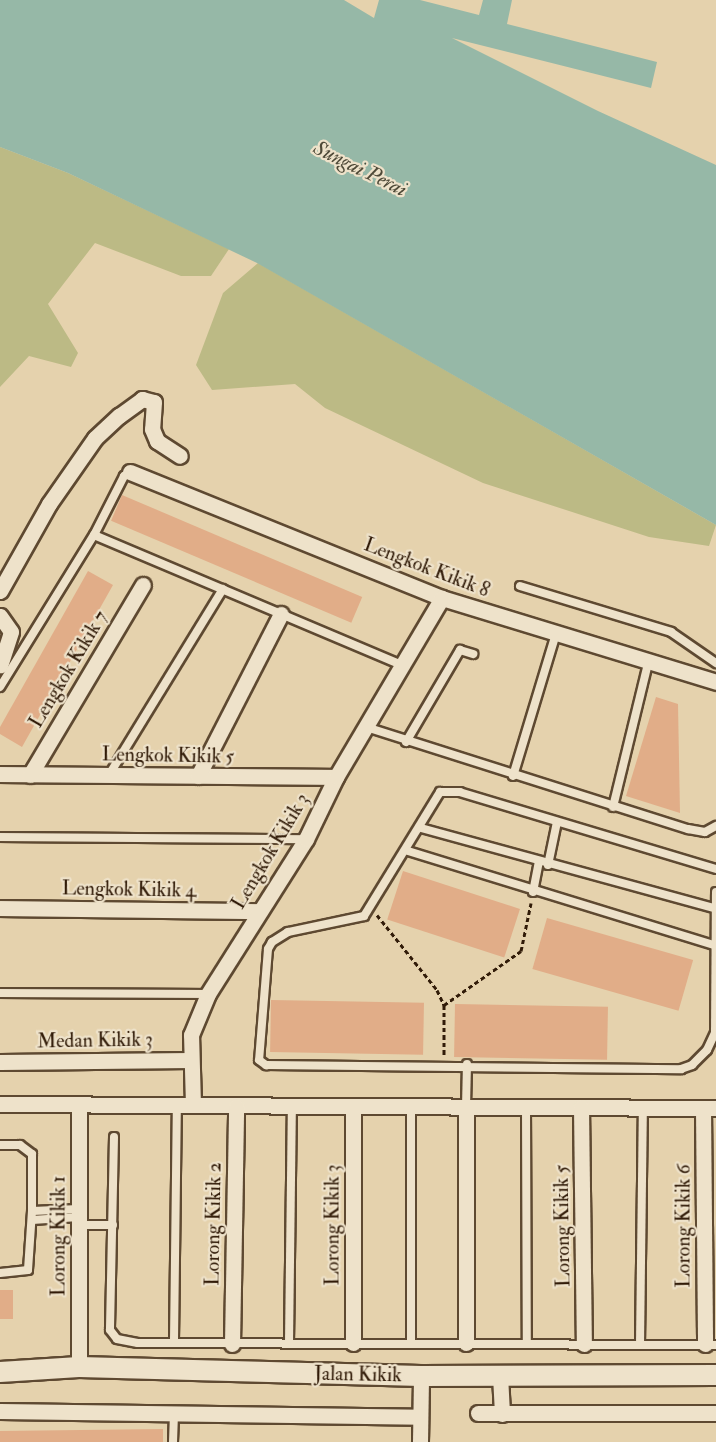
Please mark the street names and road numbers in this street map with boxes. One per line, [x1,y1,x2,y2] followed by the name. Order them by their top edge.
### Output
[361,532,493,602] street label: Lengkok Kikik 8
[24,606,112,732] street label: Lengkok Kikik 7
[102,742,234,768] street label: Lengkok Kikik 5
[226,789,314,913] street label: Lengkok Kikik 3
[62,876,196,902] street label: Lengkok Kikik 4
[37,1027,153,1053] street label: Medan Kikik 3
[200,1162,226,1286] street label: Lorong Kikik 2
[320,1164,344,1286] street label: Lorong Kikik 3
[671,1164,695,1288] street label: Lorong Kikik 6
[549,1165,575,1287] street label: Lorong Kikik 5
[46,1176,70,1296] street label: Lorong Kikik 1
[314,1361,402,1387] street label: Jalan Kikik

